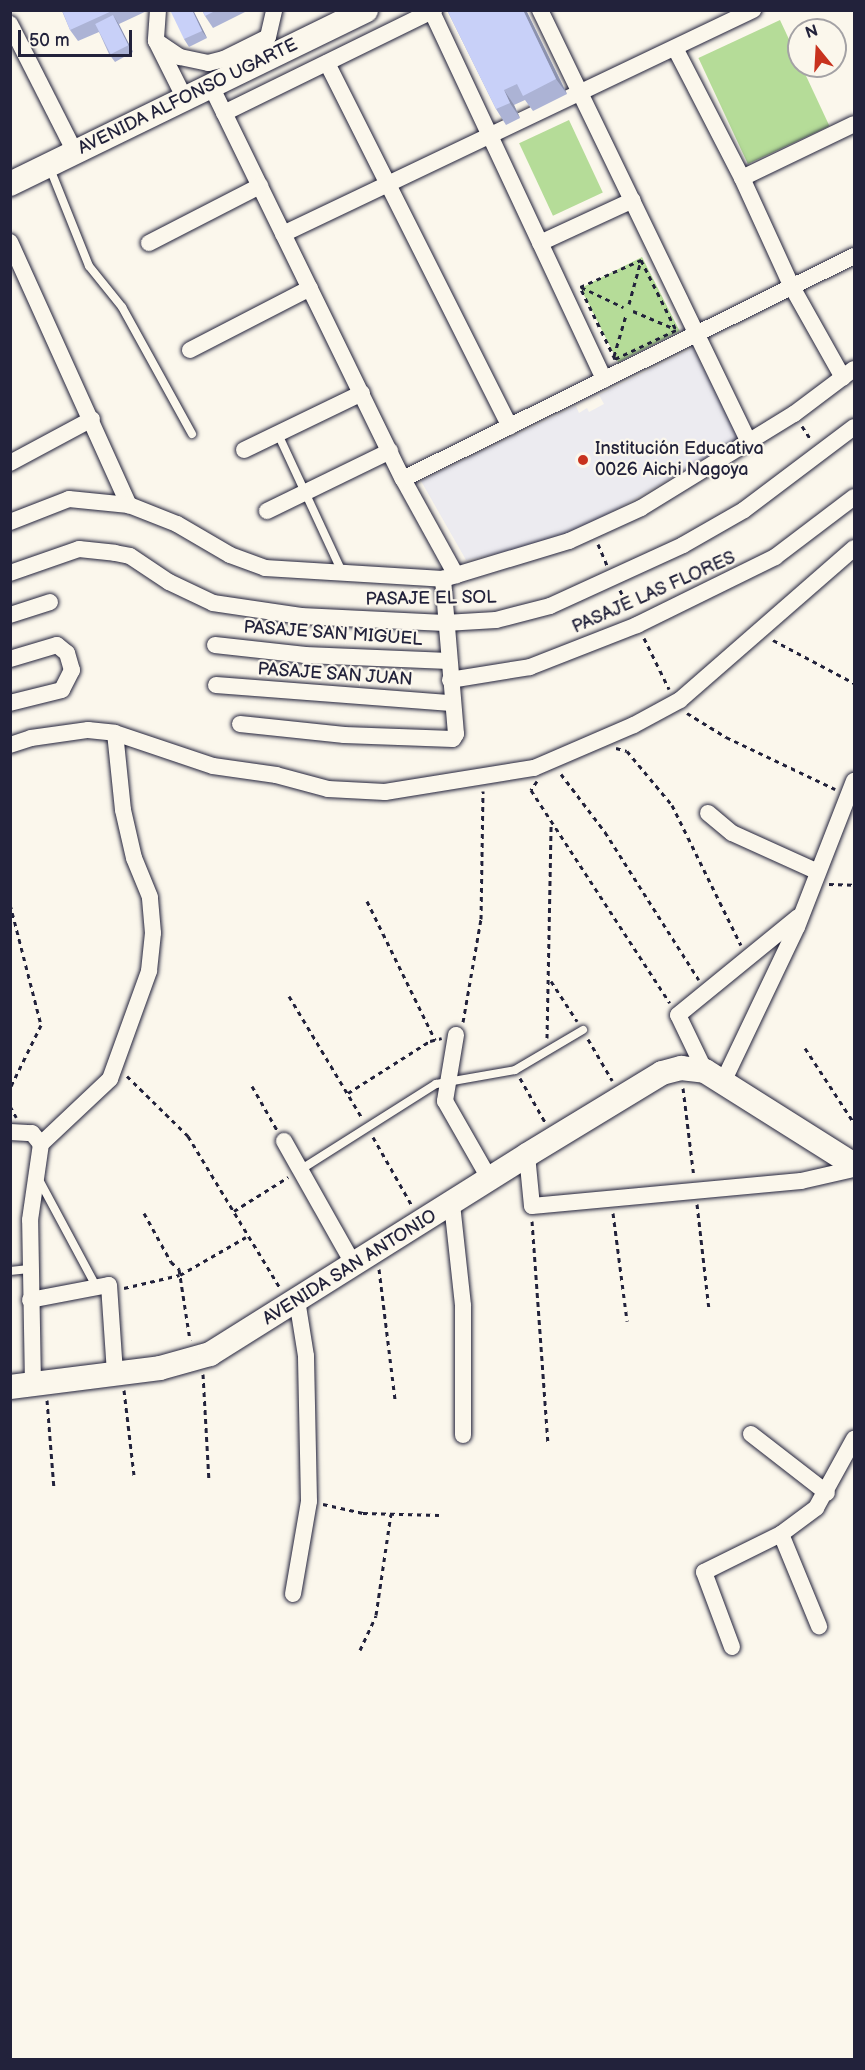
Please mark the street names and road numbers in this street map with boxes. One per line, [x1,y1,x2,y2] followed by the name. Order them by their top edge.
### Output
[75,34,301,160] street label: AVENIDA ALFONSO UGARTE
[569,547,739,639] street label: PASAJE LAS FLORES
[365,587,497,611] street label: PASAJE EL SOL
[243,617,423,651] street label: PASAJE SAN MIGUEL
[256,659,414,691] street label: PASAJE SAN JUAN
[259,1206,441,1330] street label: AVENIDA SAN ANTONIO

